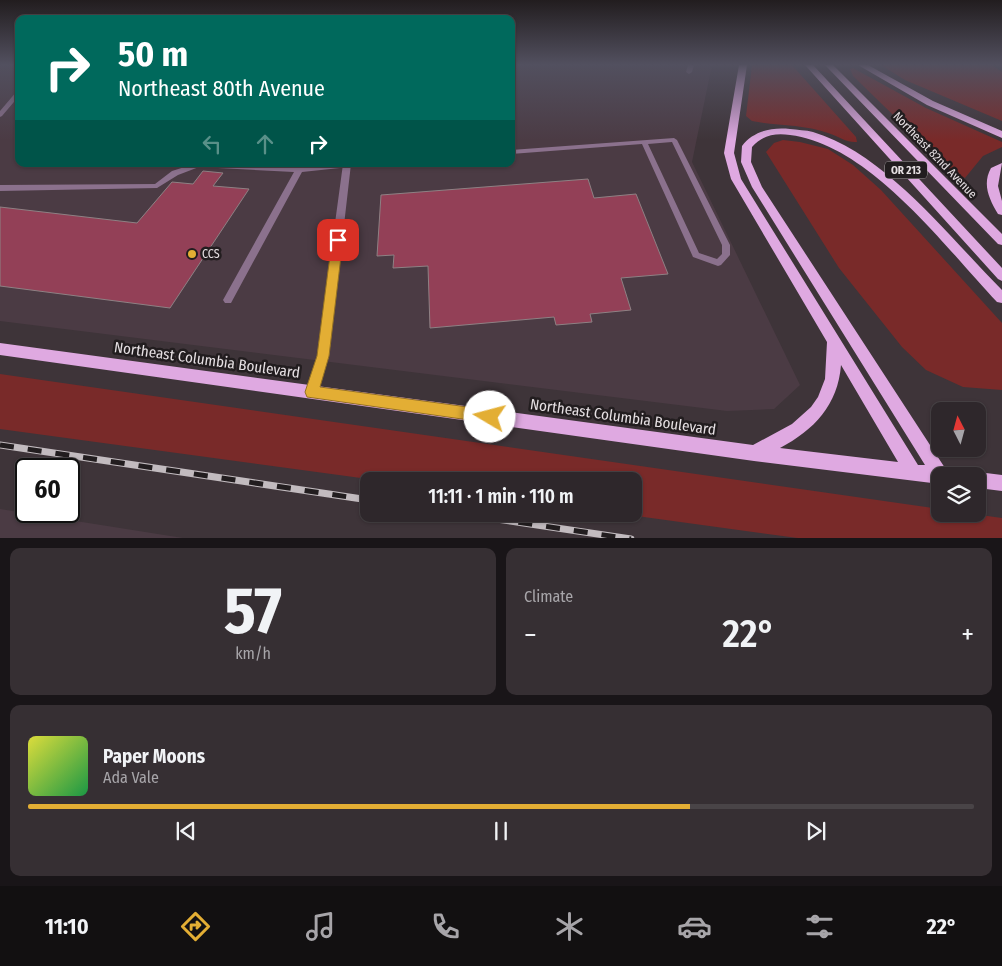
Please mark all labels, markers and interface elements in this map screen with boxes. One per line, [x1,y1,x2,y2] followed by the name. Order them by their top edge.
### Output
[118,33,188,75] text: 50 m
[35,35,100,100] icon: right
[118,75,325,102] text: Northeast 80th Avenue
[890,109,980,201] street label: Northeast 82nd Avenue
[198,130,226,158] icon: left
[251,130,279,158] icon: ahead
[304,130,332,158] icon: right
[885,162,927,178] road number: OR 213
[317,219,359,261] pin
[324,226,352,254] icon: arrive
[202,247,220,261] place label: CCS
[186,248,198,260] marker: CCS
[113,338,301,382] street label: Northeast Columbia Boulevard
[463,390,515,442] position arrow
[529,395,717,439] street label: Northeast Columbia Boulevard
[931,402,986,458] north arrow
[931,402,986,522] map controls
[15,458,80,523] speed limit sign: 60
[931,467,986,522] button: layers
[428,485,574,508] text: 11:11 · 1 min · 110 m
[224,572,282,650] text: 57
[524,587,573,606] text: Climate
[723,611,775,657] text: 22°
[524,618,537,651] text: −
[961,618,974,651] text: +
[235,644,271,663] text: km/h
[103,745,205,768] text: Paper Moons
[103,768,159,787] text: Ada Vale
[172,817,200,845] icon: previous
[487,817,515,845] icon: pause
[802,817,830,845] icon: next
[178,909,213,944] icon: directions
[303,909,338,944] icon: music
[428,909,463,944] icon: phone
[552,909,587,944] icon: climate
[677,909,712,944] icon: car
[802,909,837,944] icon: filters
[45,913,89,940] text: 11:10
[926,913,957,940] text: 22°

